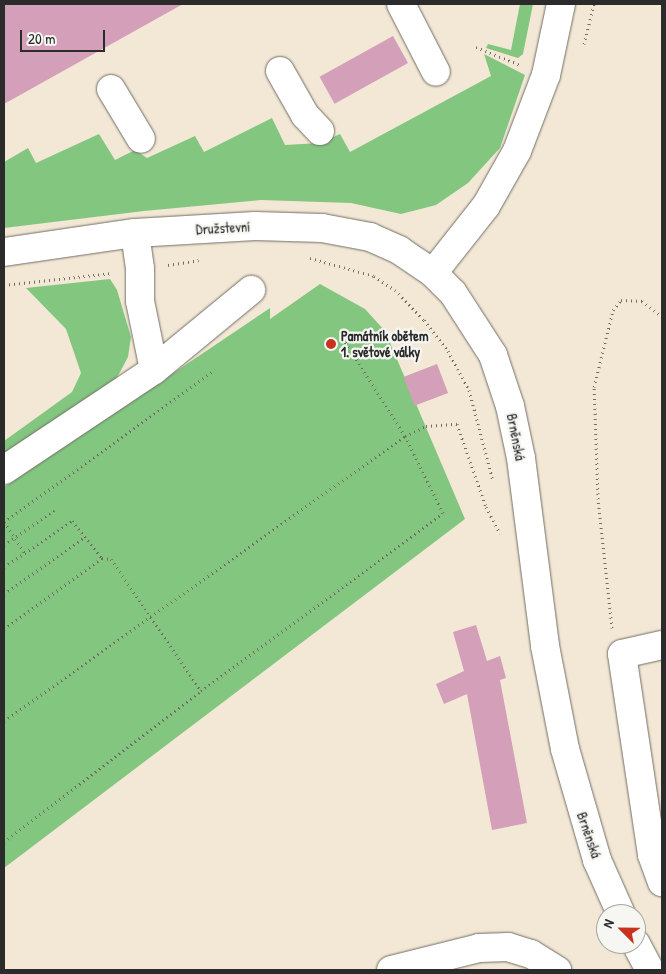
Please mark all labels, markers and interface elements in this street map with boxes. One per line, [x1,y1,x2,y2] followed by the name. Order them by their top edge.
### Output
[22,20,108,52] scale bar
[28,28,55,49] text: 20 m
[195,218,251,238] street label: Družstevní
[341,328,428,361] place label: Památník obětem 1. světové války
[325,338,337,350] marker: Památník obětem 1. světové války
[503,412,529,462] street label: Brněnská
[573,810,605,860] street label: Brněnská
[596,904,646,954] north arrow
[597,916,618,930] text: N

